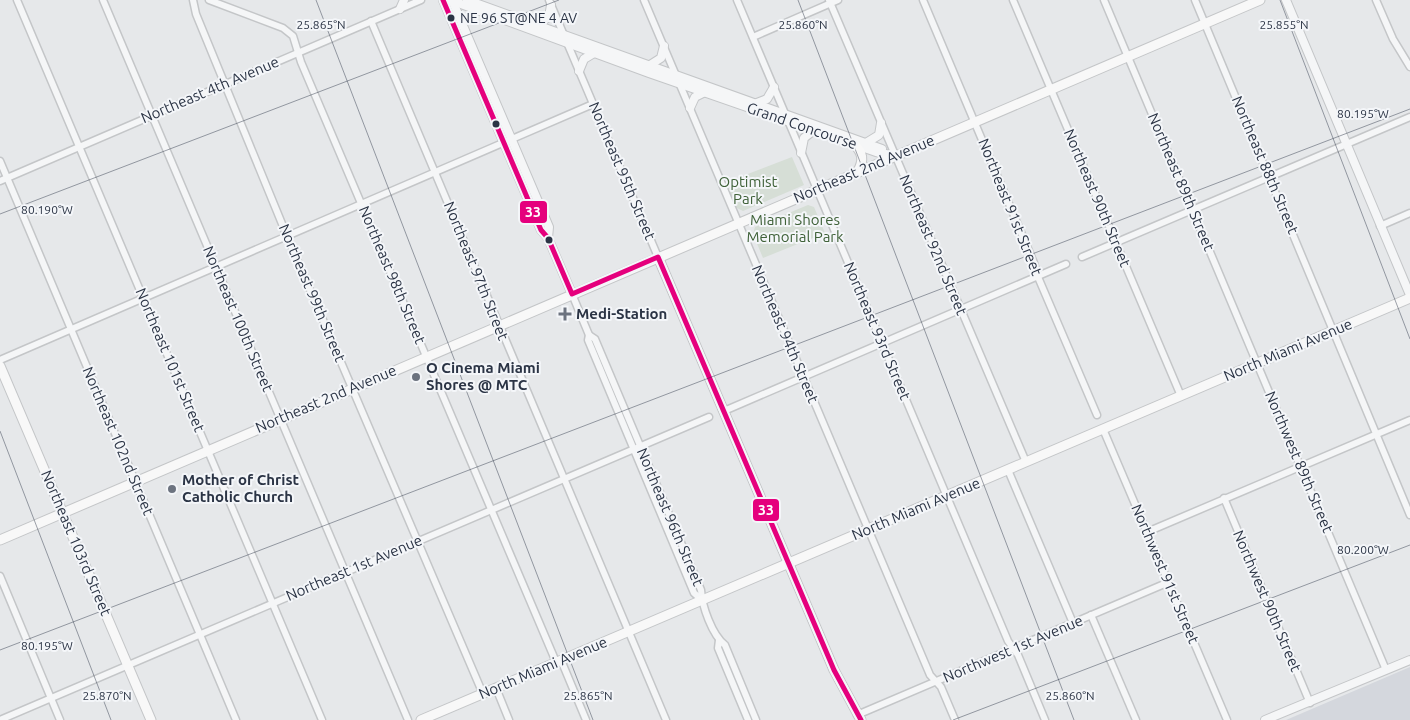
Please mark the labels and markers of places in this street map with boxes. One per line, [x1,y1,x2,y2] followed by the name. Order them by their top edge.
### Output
[460,10,577,26] place label: NE 96 ST@NE 4 AV
[446,13,456,23] marker: NE 96 ST@NE 4 AV
[491,119,501,129] unlabelled marker
[544,235,554,245] unlabelled marker
[576,305,667,322] place label: Medi-Station
[558,307,572,321] marker: Medi-Station
[426,359,540,393] place label: O Cinema Miami Shores @ MTC
[410,371,422,383] marker: O Cinema Miami Shores @ MTC
[182,471,300,505] place label: Mother of Christ Catholic Church
[166,483,178,495] marker: Mother of Christ Catholic Church

